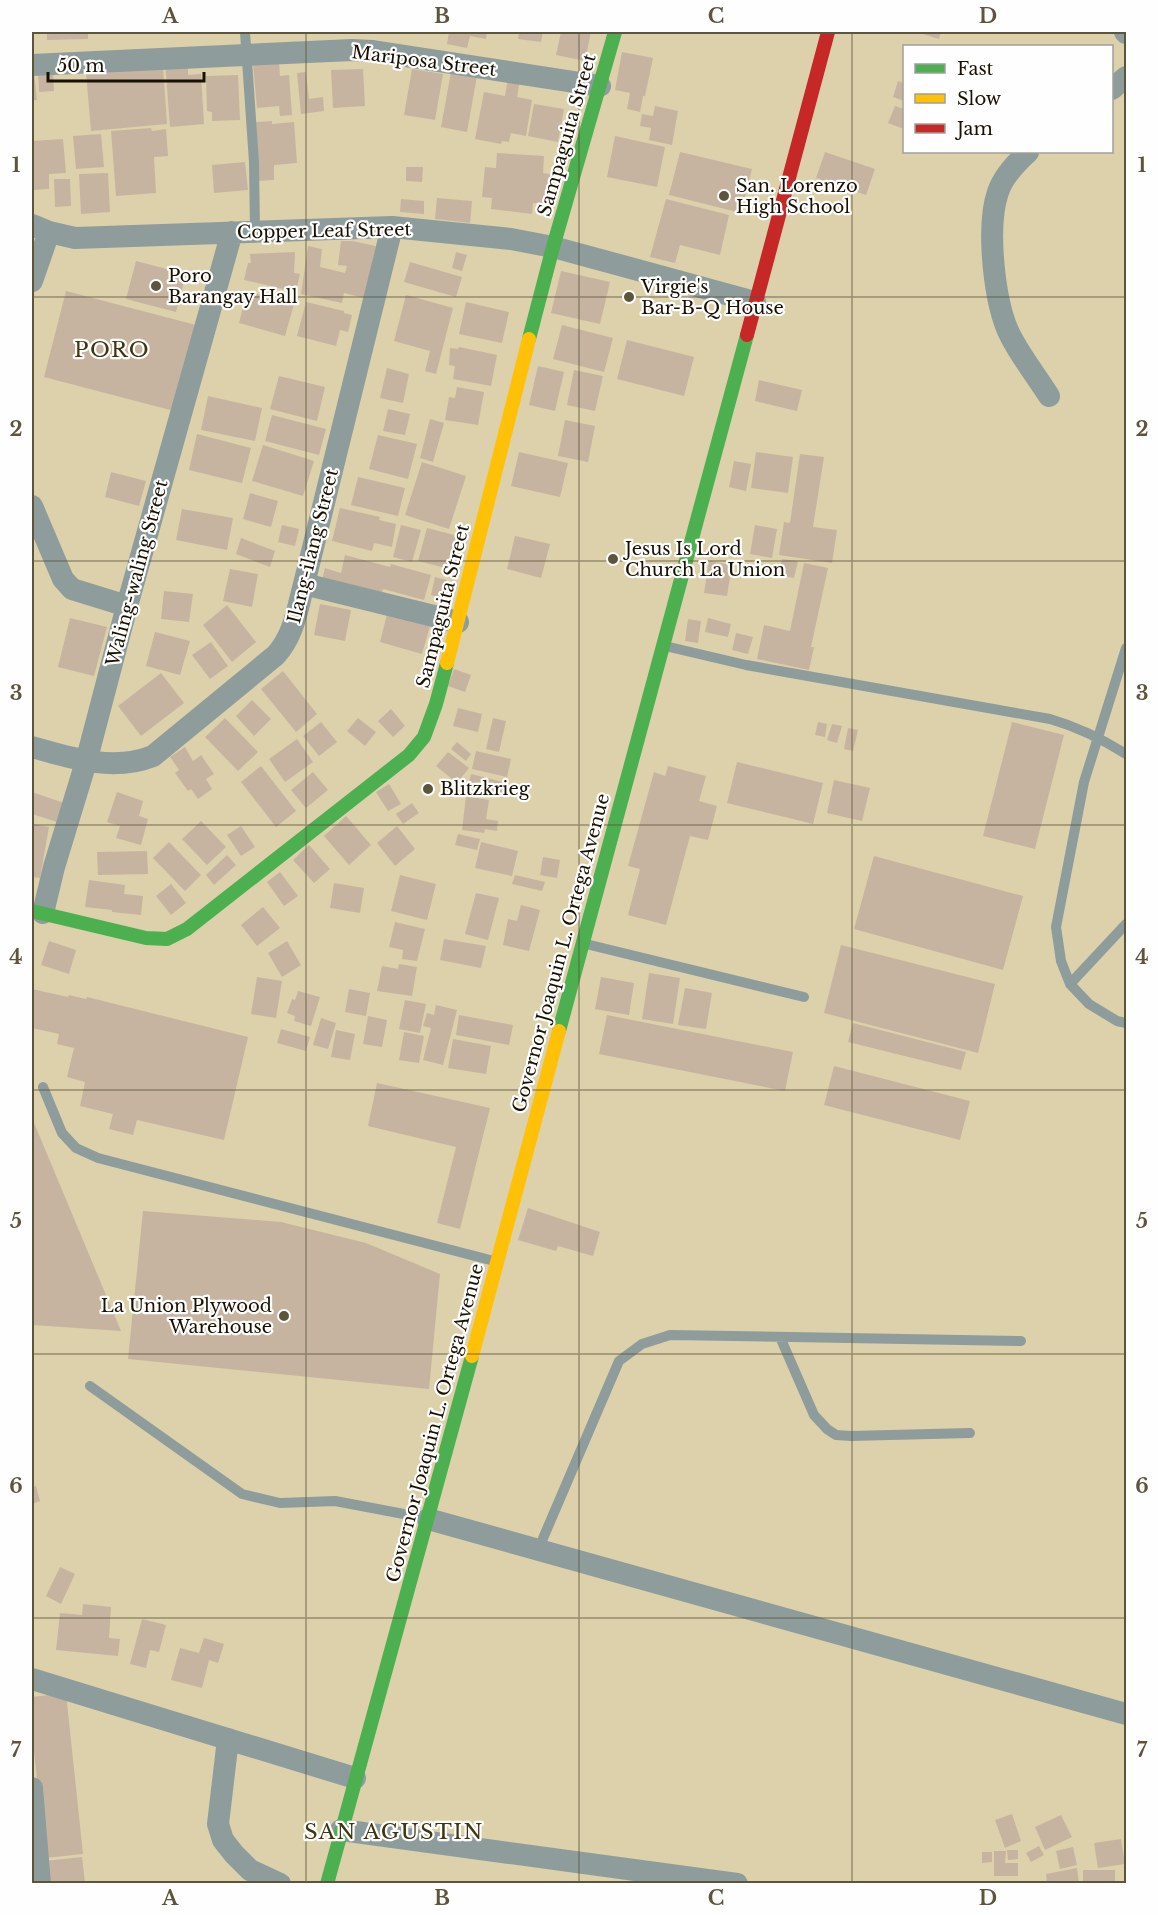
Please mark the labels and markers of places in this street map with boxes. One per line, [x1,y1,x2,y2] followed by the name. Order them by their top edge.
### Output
[736,175,858,218] place label: San. Lorenzo High School
[717,189,731,203] marker: San. Lorenzo High School
[168,265,298,308] place label: Poro Barangay Hall
[640,276,784,319] place label: Virgie's Bar-B-Q House
[149,279,163,293] marker: Poro Barangay Hall
[622,290,636,304] marker: Virgie's Bar-B-Q House
[623,538,785,581] place label: Jesus Is Lord Church La Union
[606,552,620,566] marker: Jesus Is Lord Church La Union
[440,778,530,800] place label: Blitzkrieg
[421,782,435,796] marker: Blitzkrieg
[101,1295,272,1338] place label: La Union Plywood Warehouse
[277,1309,291,1323] marker: La Union Plywood Warehouse

